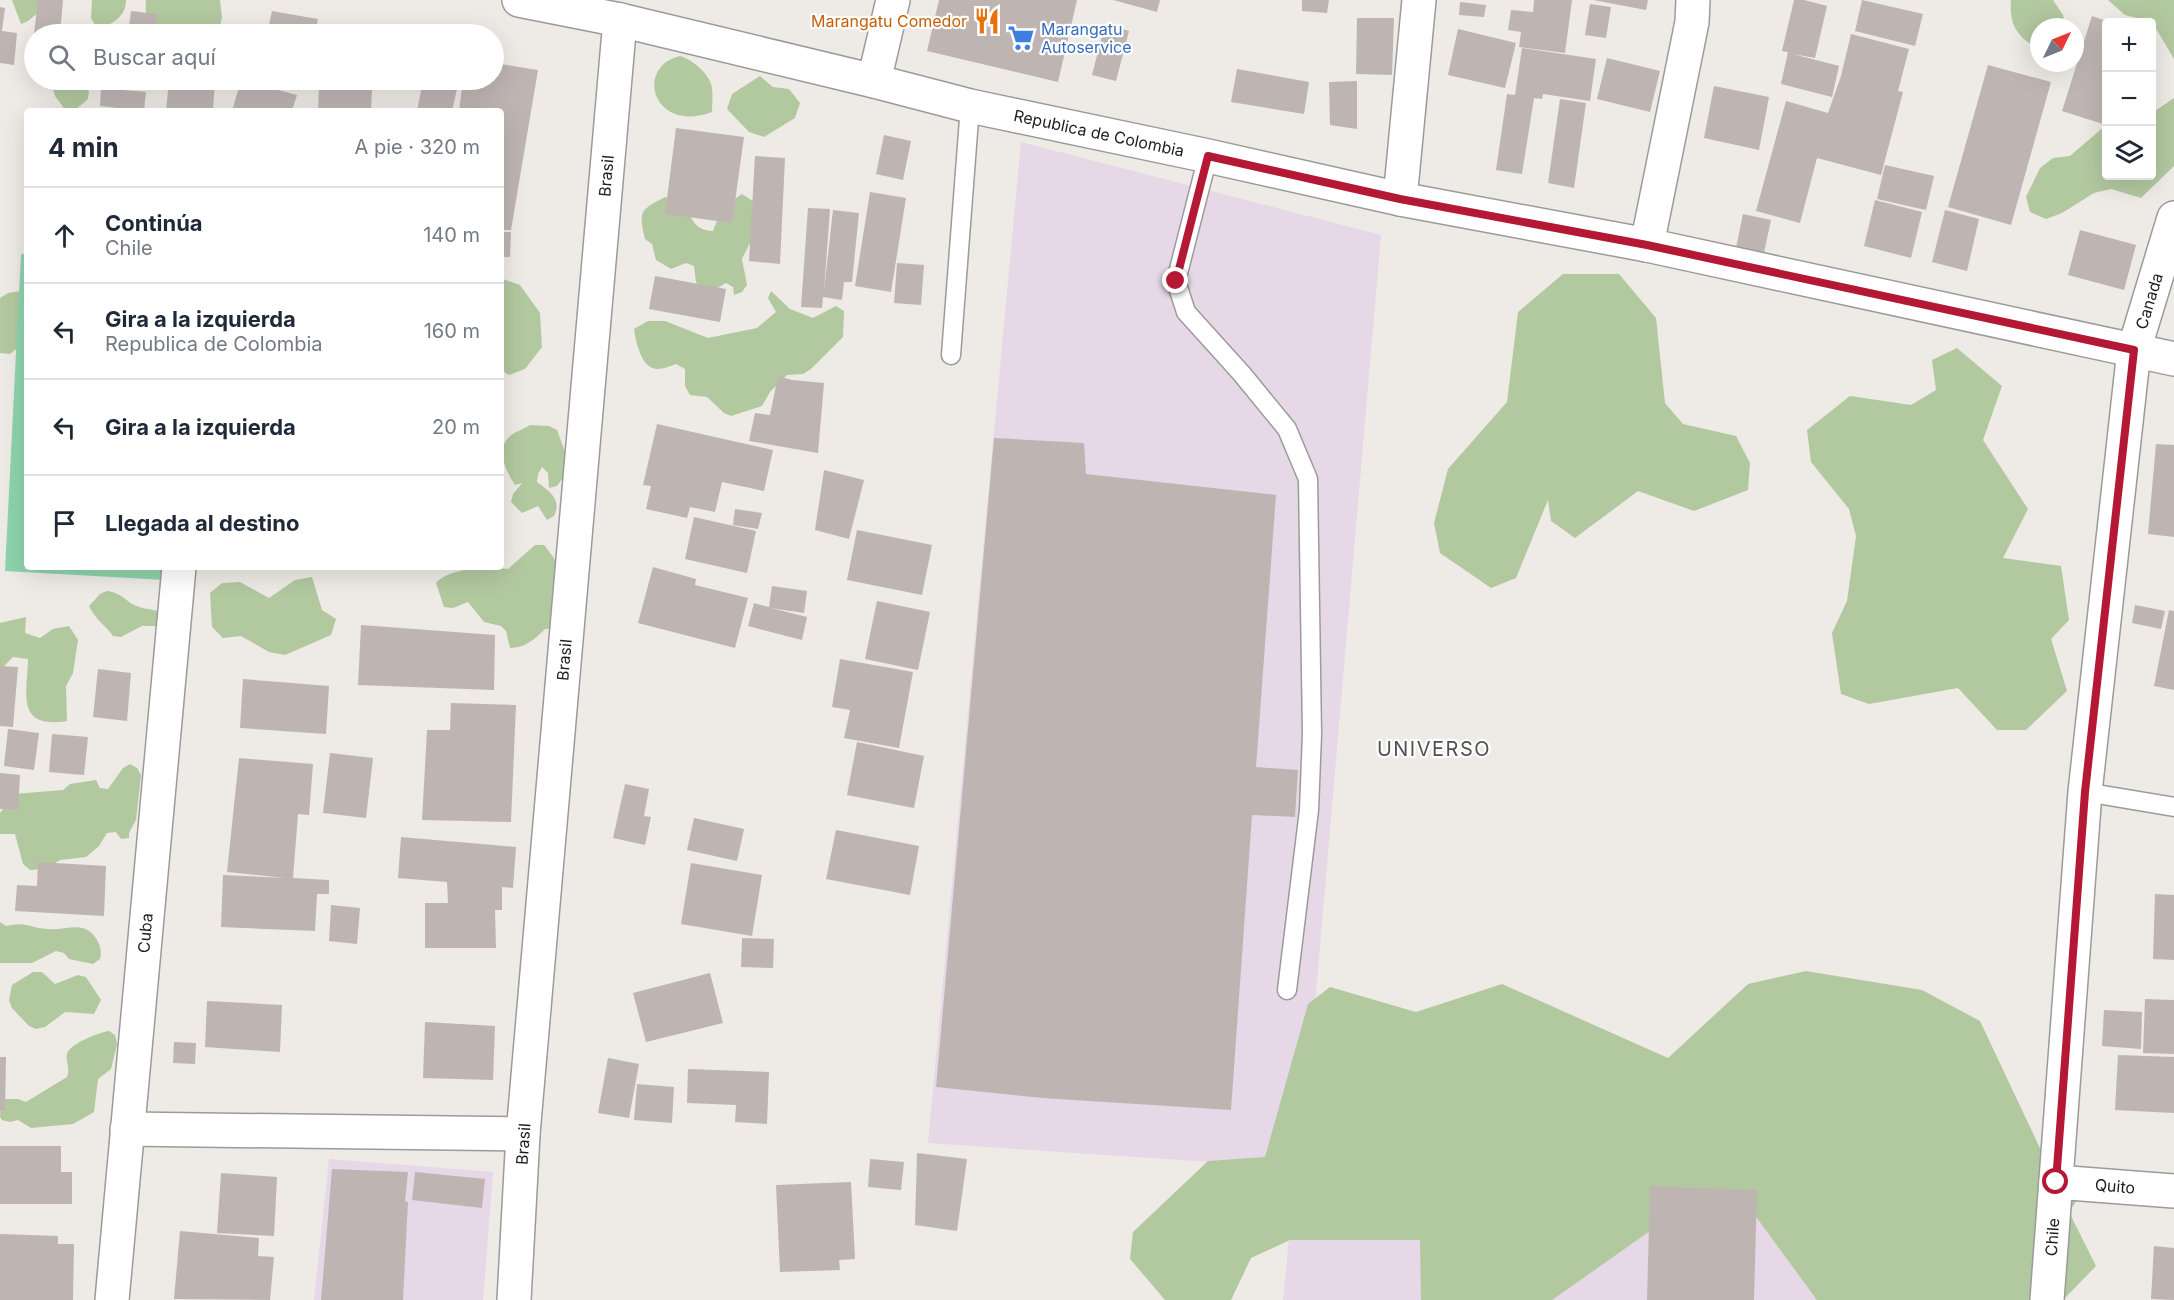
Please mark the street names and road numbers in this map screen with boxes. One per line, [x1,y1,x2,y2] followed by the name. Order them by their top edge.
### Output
[1012,105,1186,161] street label: Republica de Colombia
[594,154,618,198] street label: Brasil
[2131,270,2167,332] street label: Canada
[552,638,576,682] street label: Brasil
[133,912,157,954] street label: Cuba
[512,1123,534,1165] street label: Brasil
[2094,1174,2136,1198] street label: Quito
[2041,1217,2063,1257] street label: Chile

